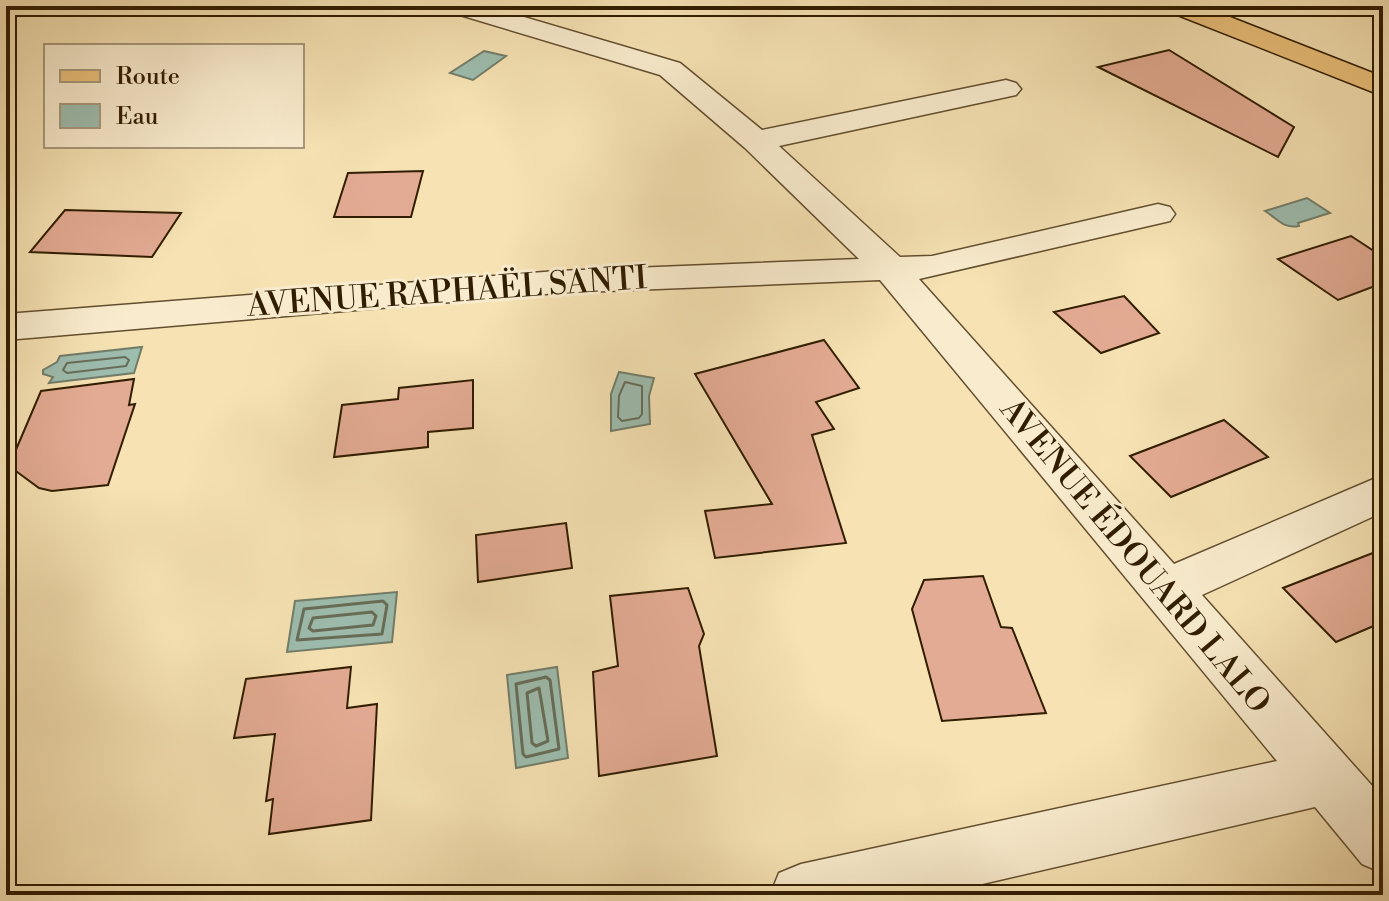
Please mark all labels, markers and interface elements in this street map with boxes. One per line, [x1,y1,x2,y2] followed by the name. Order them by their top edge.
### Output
[44,44,304,148] legend
[116,62,180,92] text: Route
[116,102,159,132] text: Eau
[245,257,648,326] street label: AVENUE RAPHAËL SANTI
[991,388,1280,722] street label: AVENUE ÉDOUARD LALO

